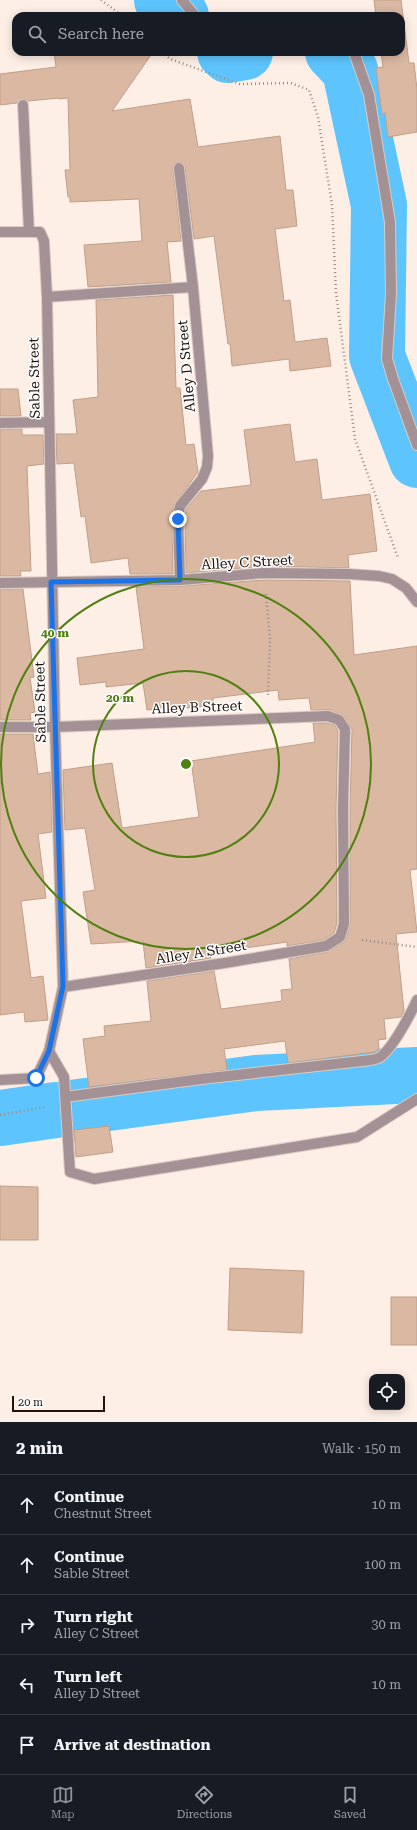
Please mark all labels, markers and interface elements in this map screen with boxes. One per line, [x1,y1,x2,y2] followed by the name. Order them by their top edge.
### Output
[12,12,405,56] search box
[26,23,48,45] icon: search
[58,25,144,43] text: Search here
[174,319,198,413] street label: Alley D Street
[25,337,43,419] street label: Sable Street
[169,510,187,528] route end
[201,552,293,572] street label: Alley C Street
[41,626,69,640] text: 40 m
[31,661,49,743] street label: Sable Street
[106,691,134,705] text: 20 m
[151,697,243,717] street label: Alley B Street
[179,757,193,771] centre of rings
[155,937,247,967] street label: Alley A Street
[27,1069,45,1087] route start
[369,1374,405,1410] map controls
[369,1374,405,1410] button: locate
[12,1394,105,1413] scale bar
[18,1396,43,1409] text: 20 m
[16,1438,63,1458] text: 2 min
[322,1441,401,1456] text: Walk · 150 m
[54,1488,124,1506] text: Continue
[16,1494,38,1516] icon: ahead
[371,1497,401,1512] text: 10 m
[54,1506,152,1521] text: Chestnut Street
[54,1548,124,1566] text: Continue
[16,1554,38,1576] icon: ahead
[364,1557,401,1572] text: 100 m
[54,1566,129,1581] text: Sable Street
[54,1608,133,1626] text: Turn right
[16,1614,38,1636] icon: right
[371,1617,401,1632] text: 30 m
[54,1626,139,1641] text: Alley C Street
[54,1668,122,1686] text: Turn left
[16,1674,38,1696] icon: left
[371,1677,401,1692] text: 10 m
[54,1686,140,1701] text: Alley D Street
[16,1734,38,1756] icon: arrive
[54,1736,210,1754] text: Arrive at destination
[51,1784,75,1821] tab: Map
[177,1784,232,1821] tab: Directions
[334,1784,366,1821] tab: Saved

